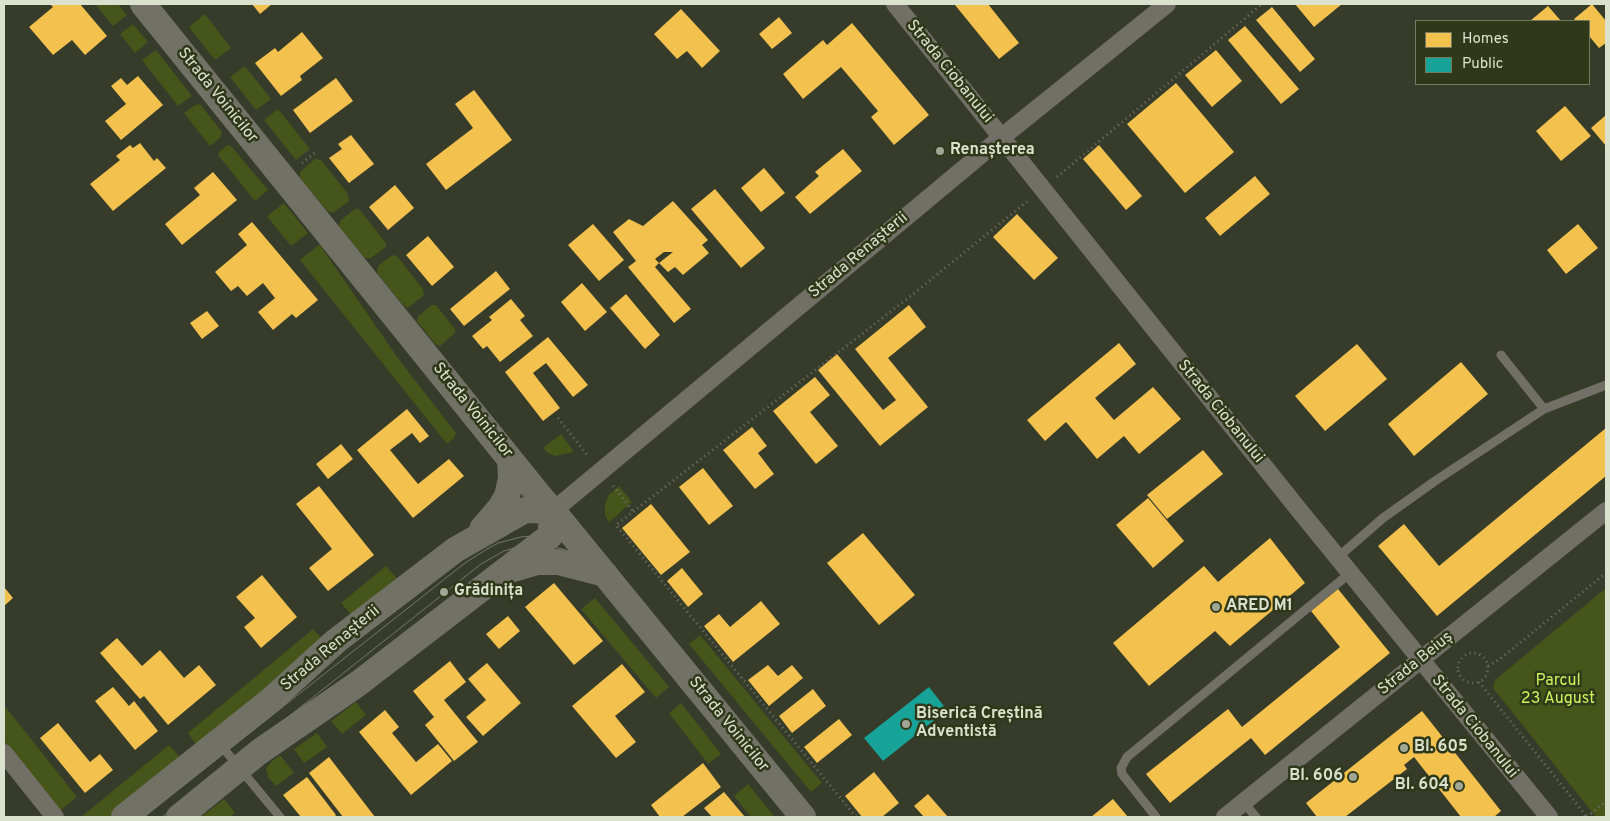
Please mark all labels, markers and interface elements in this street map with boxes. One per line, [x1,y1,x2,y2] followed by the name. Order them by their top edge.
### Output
[902,17,996,127] street label: Strada Ciobanului
[1415,20,1590,85] legend
[1462,30,1509,49] text: Homes
[173,45,261,147] street label: Strada Voinicilor
[1462,55,1503,74] text: Public
[950,141,1035,161] place label: Renașterea
[934,145,946,157] marker: Renașterea
[806,209,912,303] street label: Strada Renașterii
[1173,357,1267,467] street label: Strada Ciobanului
[428,360,516,462] street label: Strada Voinicilor
[454,582,523,602] place label: Grădinița
[438,586,450,598] marker: Grădinița
[1226,597,1293,617] place label: ARED M1
[1210,601,1222,613] marker: ARED M1
[278,602,384,696] street label: Strada Renașterii
[1375,628,1457,700] street label: Strada Beiuș
[1427,672,1521,782] street label: Strada Ciobanului
[1521,672,1595,710] park label: Parcul 23 August
[684,674,772,776] street label: Strada Voinicilor
[916,705,1043,743] place label: Biserică Creștină Adventistă
[900,718,912,730] marker: Biserică Creștină Adventistă
[1414,738,1468,758] place label: Bl. 605
[1398,742,1410,754] marker: Bl. 605
[1289,767,1343,787] place label: Bl. 606
[1347,771,1359,783] marker: Bl. 606
[1395,776,1449,796] place label: Bl. 604
[1453,780,1465,792] marker: Bl. 604

